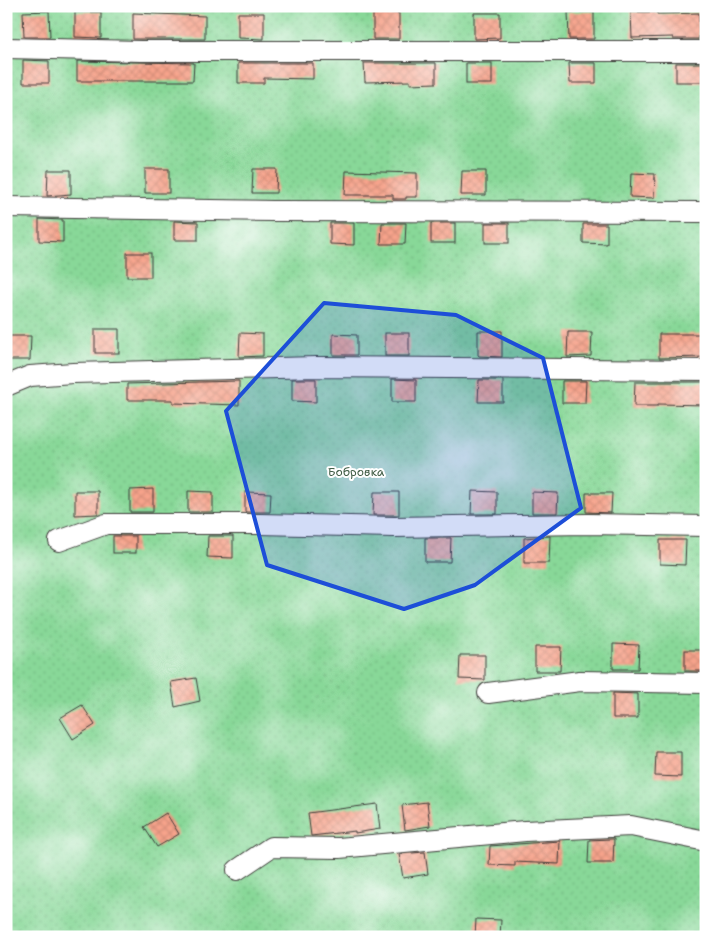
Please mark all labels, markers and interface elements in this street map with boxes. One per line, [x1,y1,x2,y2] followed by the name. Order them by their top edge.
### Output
[328,464,385,480] park label: Бобровка

